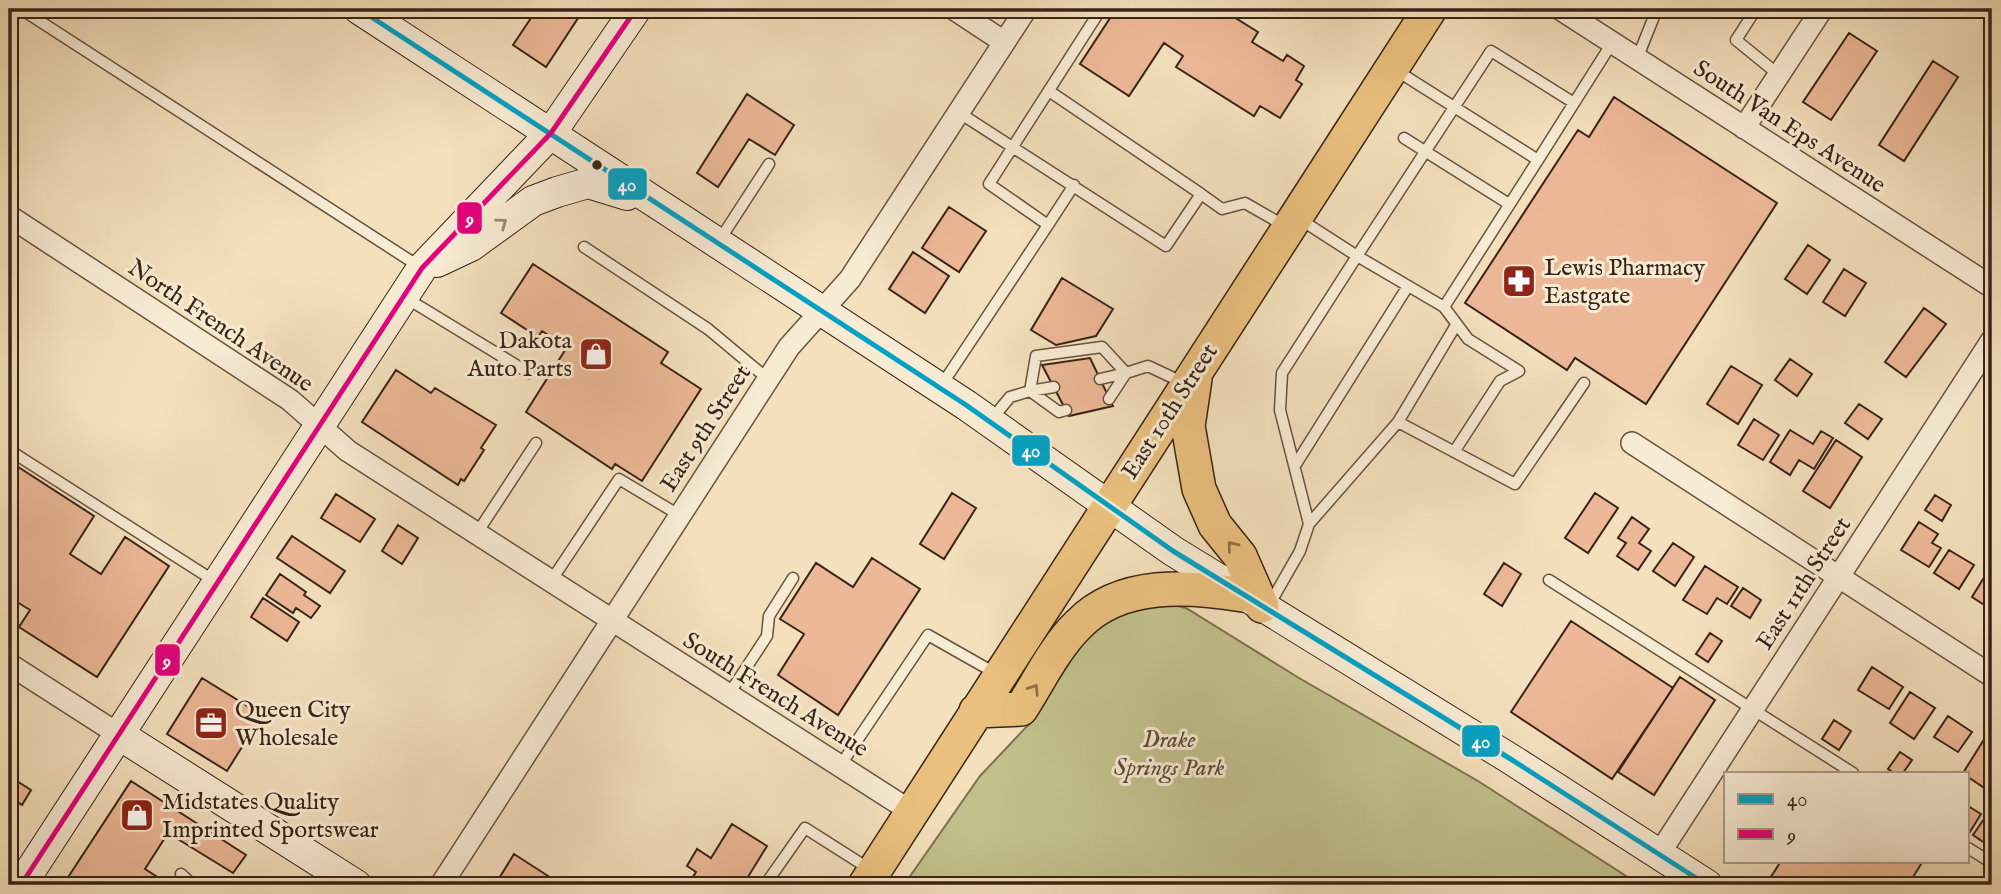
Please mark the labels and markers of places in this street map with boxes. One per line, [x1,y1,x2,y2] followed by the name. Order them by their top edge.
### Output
[590,158,604,172] unlabelled marker
[1544,253,1705,312] place label: Lewis Pharmacy Eastgate
[1500,262,1538,300] pharmacy icon: Lewis Pharmacy Eastgate
[466,326,573,385] place label: Dakota Auto Parts
[577,335,615,373] shop icon: Dakota Auto Parts
[235,695,351,754] place label: Queen City Wholesale
[192,704,230,742] office icon: Queen City Wholesale
[162,787,379,846] place label: Midstates Quality Imprinted Sportswear
[118,796,156,834] shop icon: Midstates Quality Imprinted Sportswear

